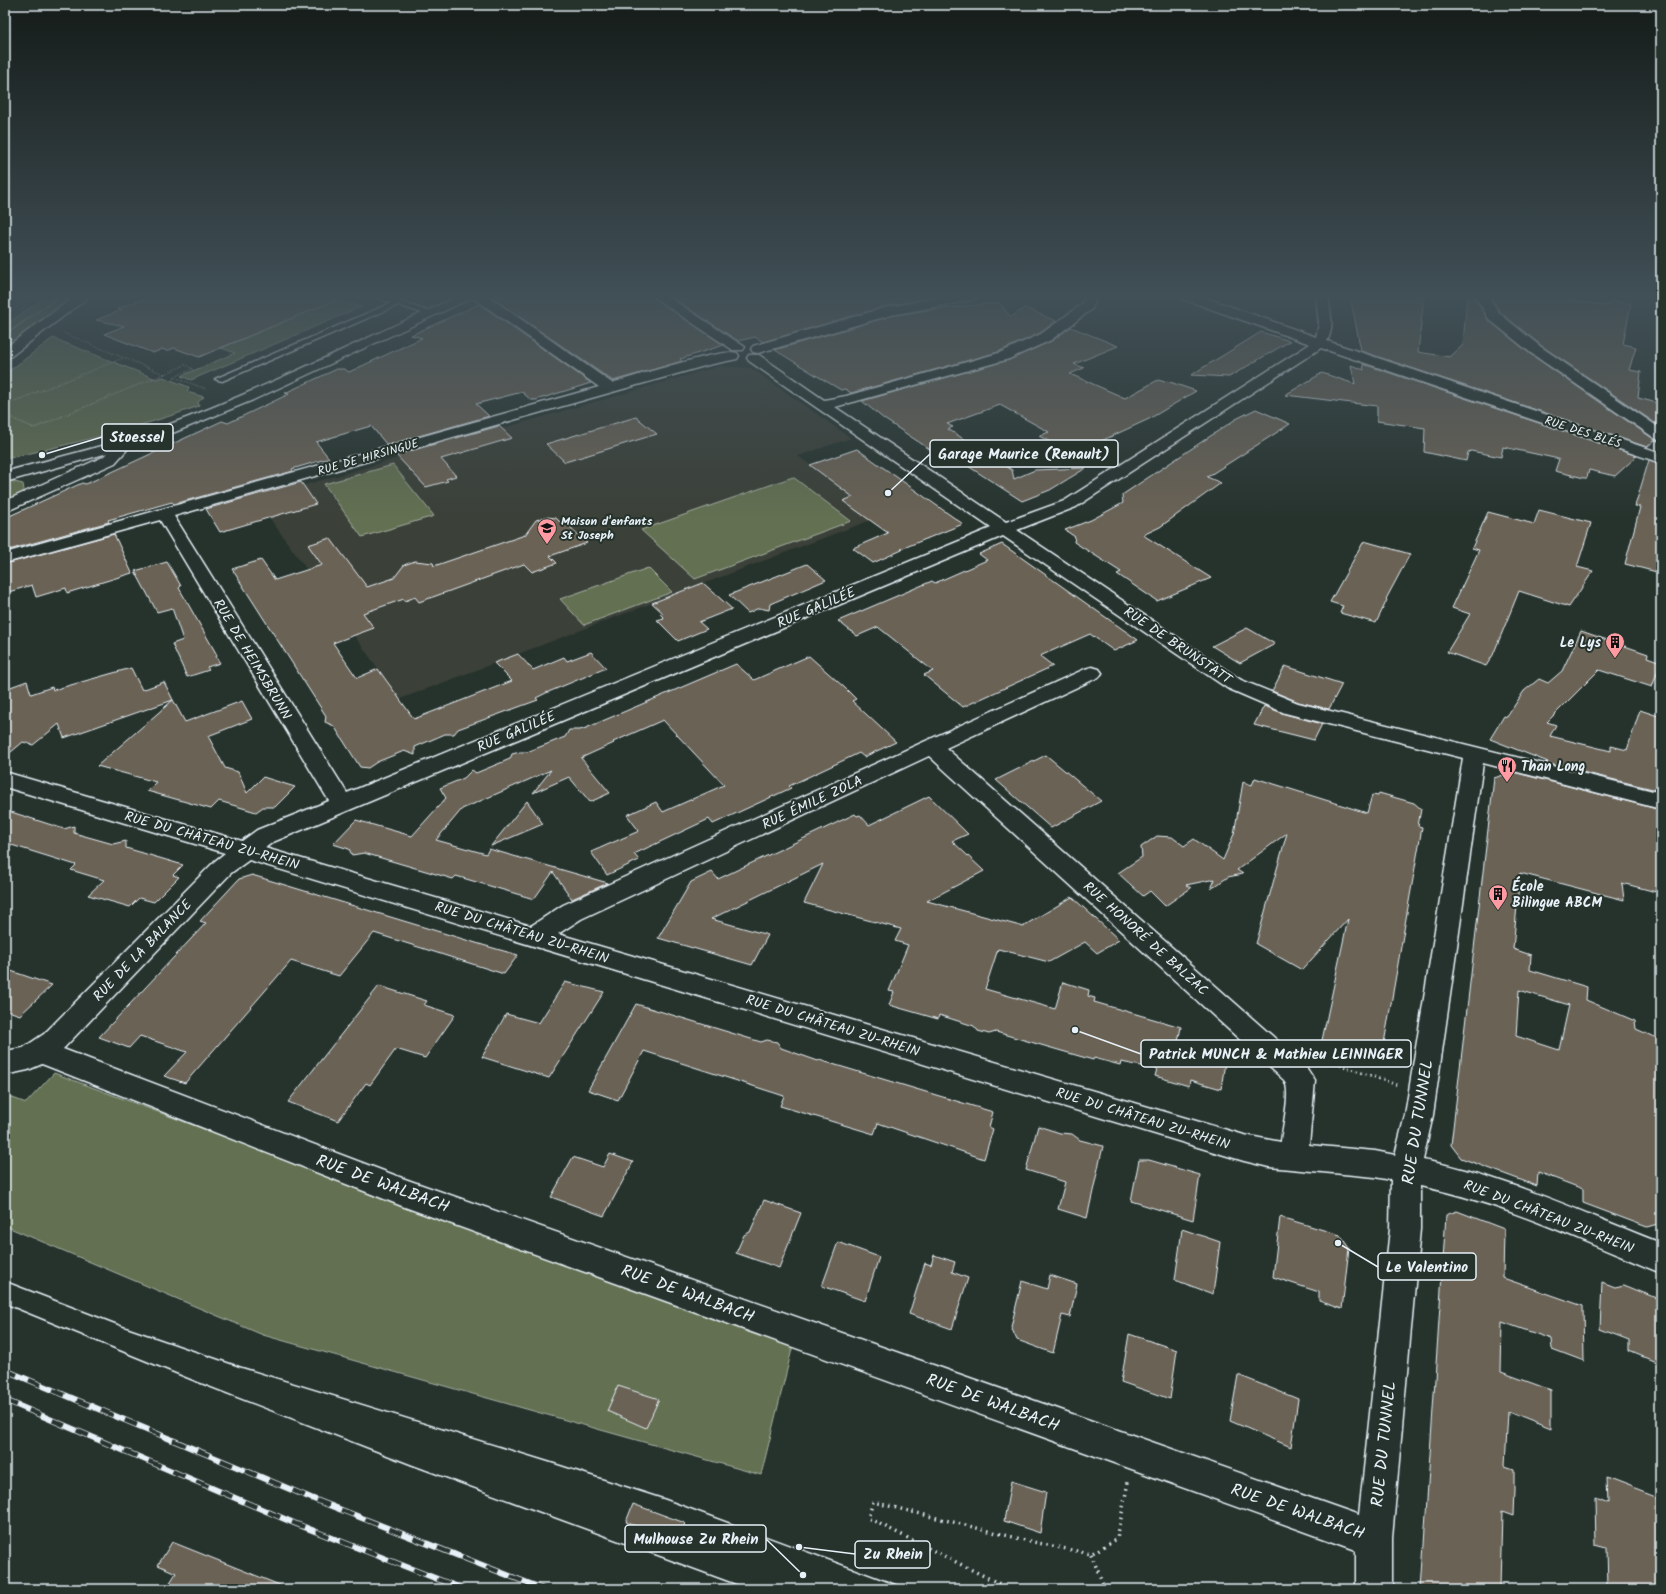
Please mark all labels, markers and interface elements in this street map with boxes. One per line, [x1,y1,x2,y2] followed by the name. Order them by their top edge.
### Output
[1542,411,1624,454] street label: RUE DES BLÉS
[102,424,173,451] callout: Stoessel
[110,426,164,450] text: Stoessel
[315,434,422,481] street label: RUE DE HIRSINGUE
[930,440,1118,467] callout: Garage Maurice (Renault)
[938,443,1110,467] text: Garage Maurice (Renault)
[561,512,653,545] place label: Maison d'enfants St Joseph
[536,517,558,545] school or university icon: Maison d'enfants St Joseph
[774,581,860,634] street label: RUE GALILÉE
[207,595,297,725] street label: RUE DE HEIMSBRUNN
[1119,601,1237,691] street label: RUE DE BRUNSTATT
[1604,631,1626,659] building icon: Le Lys
[1560,632,1601,654] place label: Le Lys
[474,705,560,758] street label: RUE GALILÉE
[1496,755,1518,783] restaurant icon: Than Long
[1521,756,1586,778] place label: Than Long
[758,770,866,836] street label: RUE ÉMILE ZOLA
[122,805,302,877] street label: RUE DU CHÂTEAU ZU-RHEIN
[1078,876,1213,1001] street label: RUE HONORÉ DE BALZAC
[1512,876,1602,914] place label: École Bilingue ABCM
[1487,883,1509,911] building icon: École Bilingue ABCM
[88,894,198,1007] street label: RUE DE LA BALANCE
[432,896,612,970] street label: RUE DU CHÂTEAU ZU-RHEIN
[743,989,923,1063] street label: RUE DU CHÂTEAU ZU-RHEIN
[1141,1040,1411,1067] callout: Patrick MUNCH & Mathieu LEININGER
[1149,1043,1403,1067] text: Patrick MUNCH & Mathieu LEININGER
[1395,1058,1442,1187] street label: RUE DU TUNNEL
[1053,1082,1233,1156] street label: RUE DU CHÂTEAU ZU-RHEIN
[312,1148,453,1221] street label: RUE DE WALBACH
[1460,1174,1637,1260] street label: RUE DU CHÂTEAU ZU-RHEIN
[1378,1253,1476,1280] callout: Le Valentino
[1386,1256,1468,1280] text: Le Valentino
[617,1258,758,1331] street label: RUE DE WALBACH
[922,1367,1063,1440] street label: RUE DE WALBACH
[1364,1380,1405,1508] street label: RUE DU TUNNEL
[1227,1477,1368,1548] street label: RUE DE WALBACH
[625,1525,766,1552] callout: Mulhouse Zu Rhein
[633,1528,759,1552] text: Mulhouse Zu Rhein
[855,1541,930,1568] callout: Zu Rhein
[863,1543,923,1567] text: Zu Rhein

